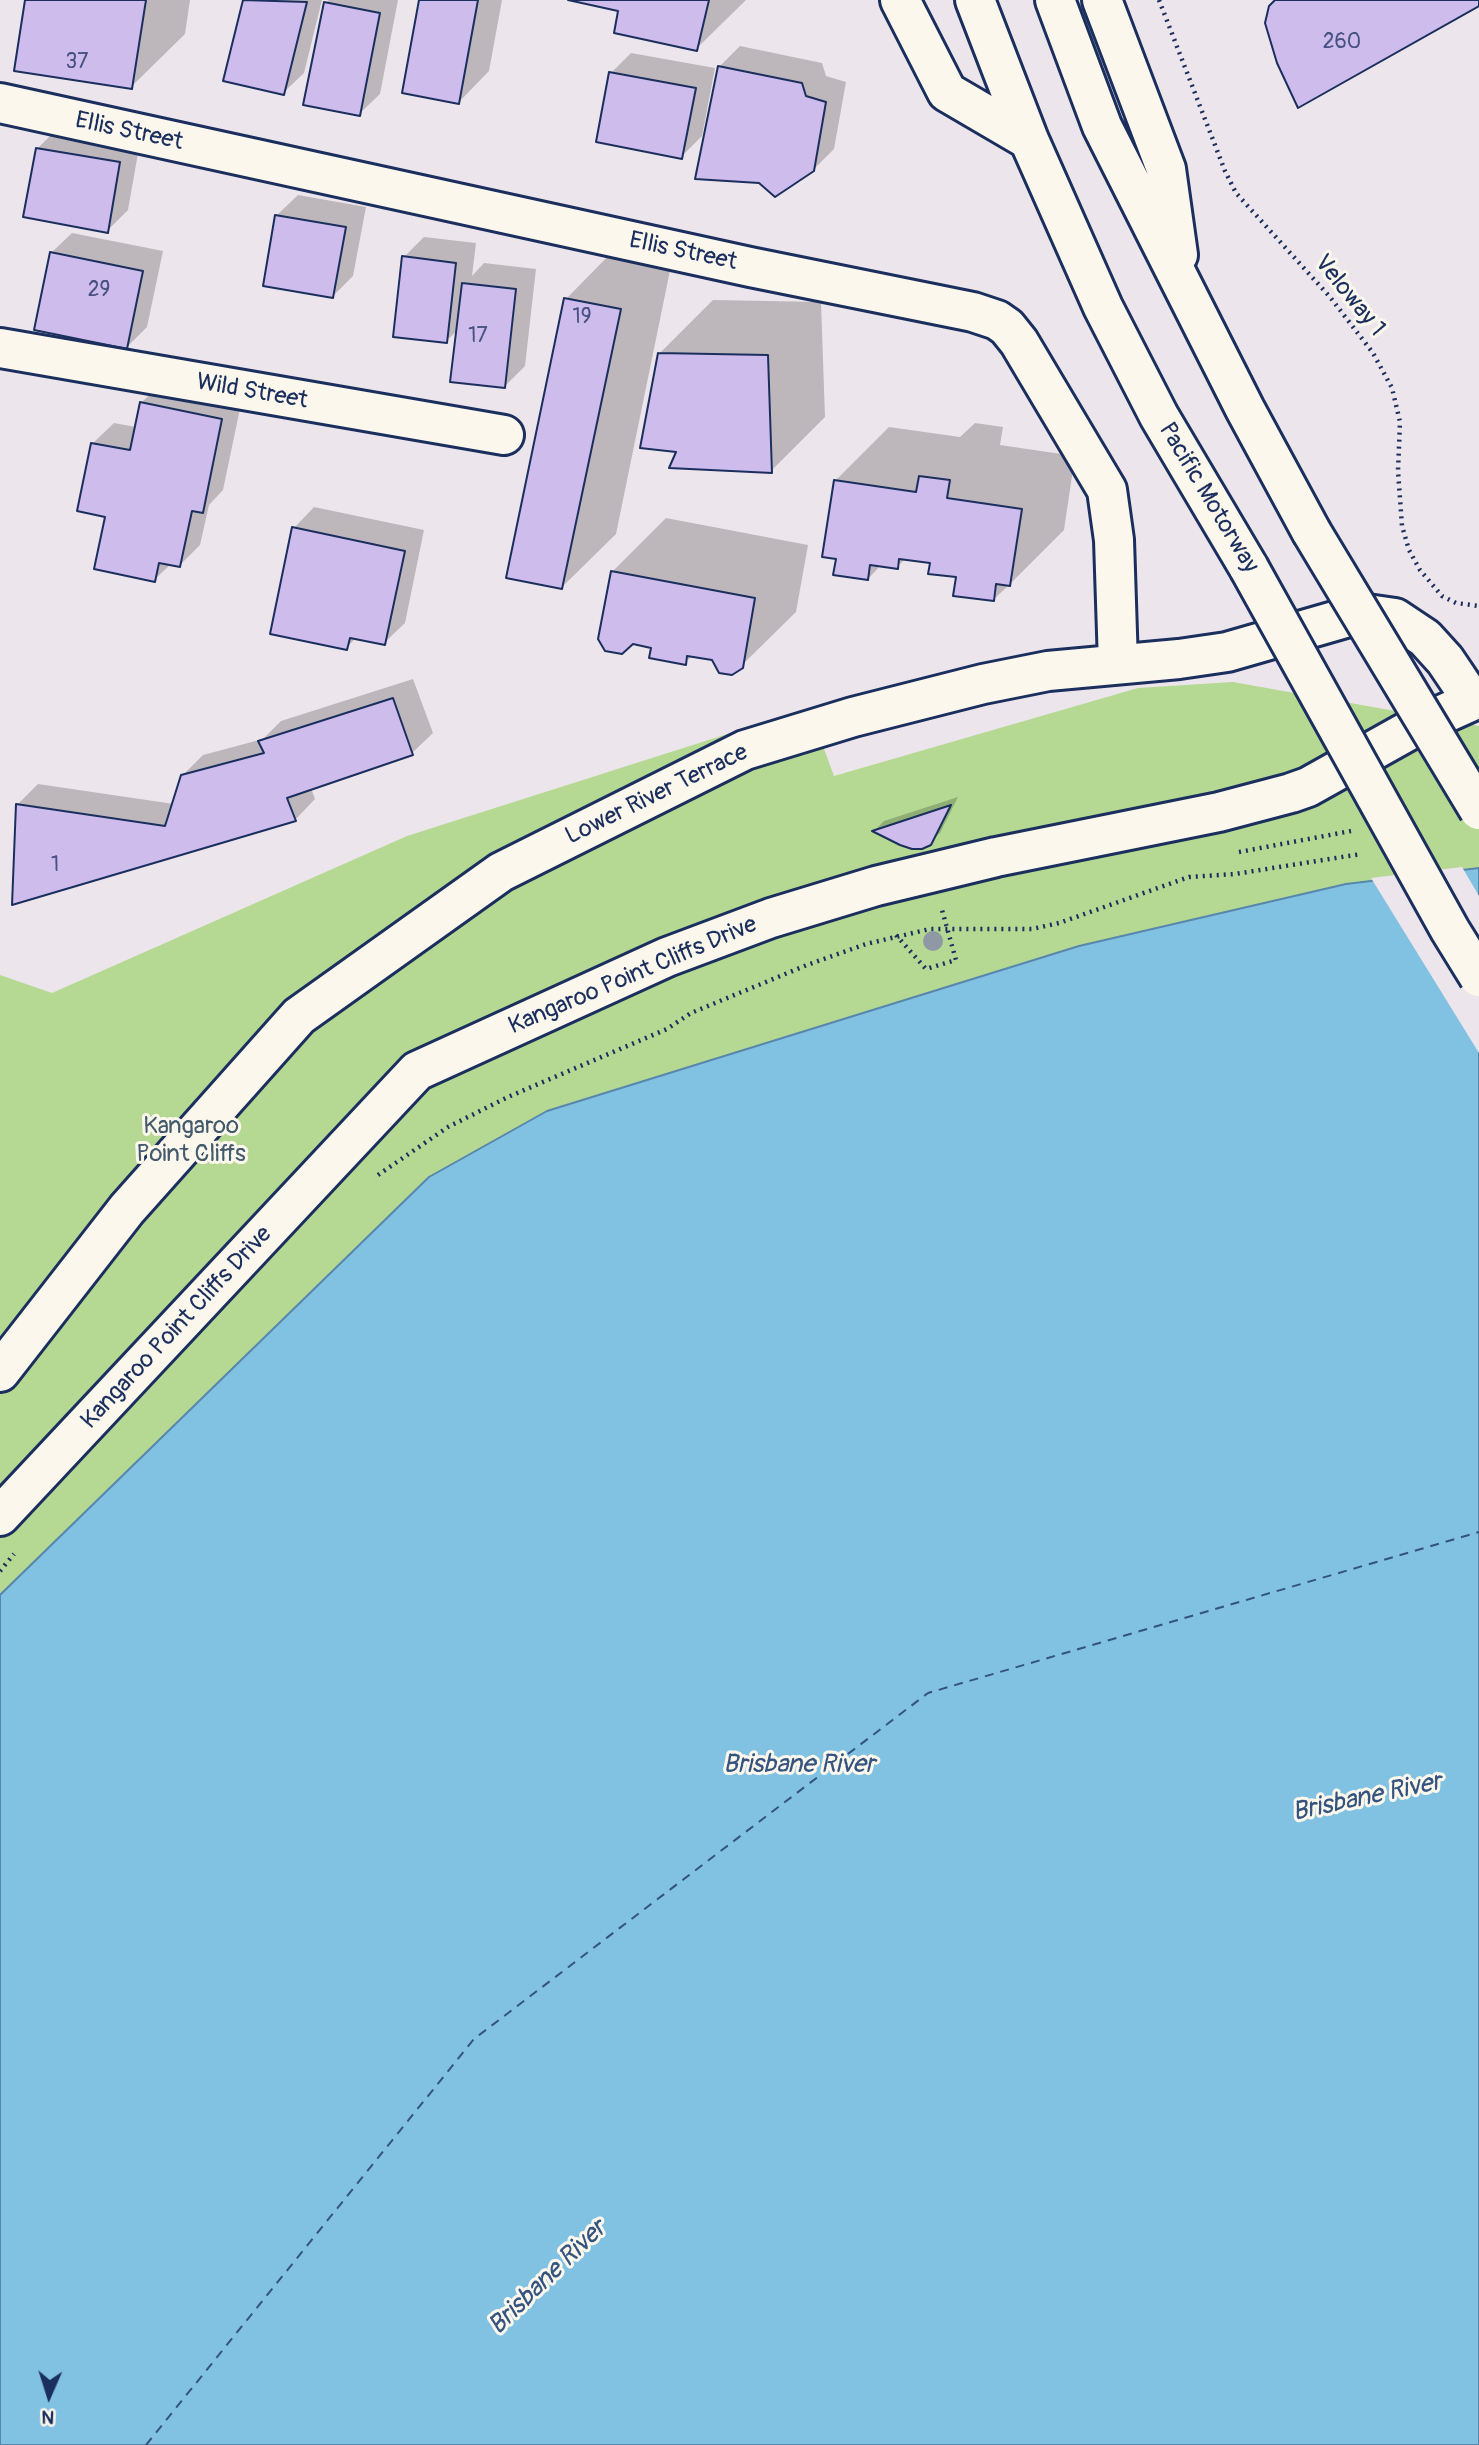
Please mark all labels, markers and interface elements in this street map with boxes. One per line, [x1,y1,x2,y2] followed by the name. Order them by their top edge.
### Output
[1323,30,1361,56] house number: 260
[66,50,88,76] house number: 37
[73,107,185,157] street label: Ellis Street
[627,227,739,277] street label: Ellis Street
[1307,249,1391,343] street label: Veloway 1
[88,278,110,304] house number: 29
[572,305,592,331] house number: 19
[468,324,488,350] house number: 17
[194,368,310,416] street label: Wild Street
[1152,418,1264,578] street label: Pacific Motorway
[561,738,753,852] street label: Lower River Terrace
[51,853,59,879] house number: 1
[505,911,761,1041] street label: Kangaroo Point Cliffs Drive
[136,1113,246,1169] park label: Kangaroo Point Cliffs
[75,1221,279,1435] street label: Kangaroo Point Cliffs Drive
[723,1749,875,1781] water label: Brisbane River
[1290,1767,1444,1829] water label: Brisbane River
[483,2214,613,2342] water label: Brisbane River
[14,2361,84,2431] north arrow
[41,2405,55,2429] text: N

